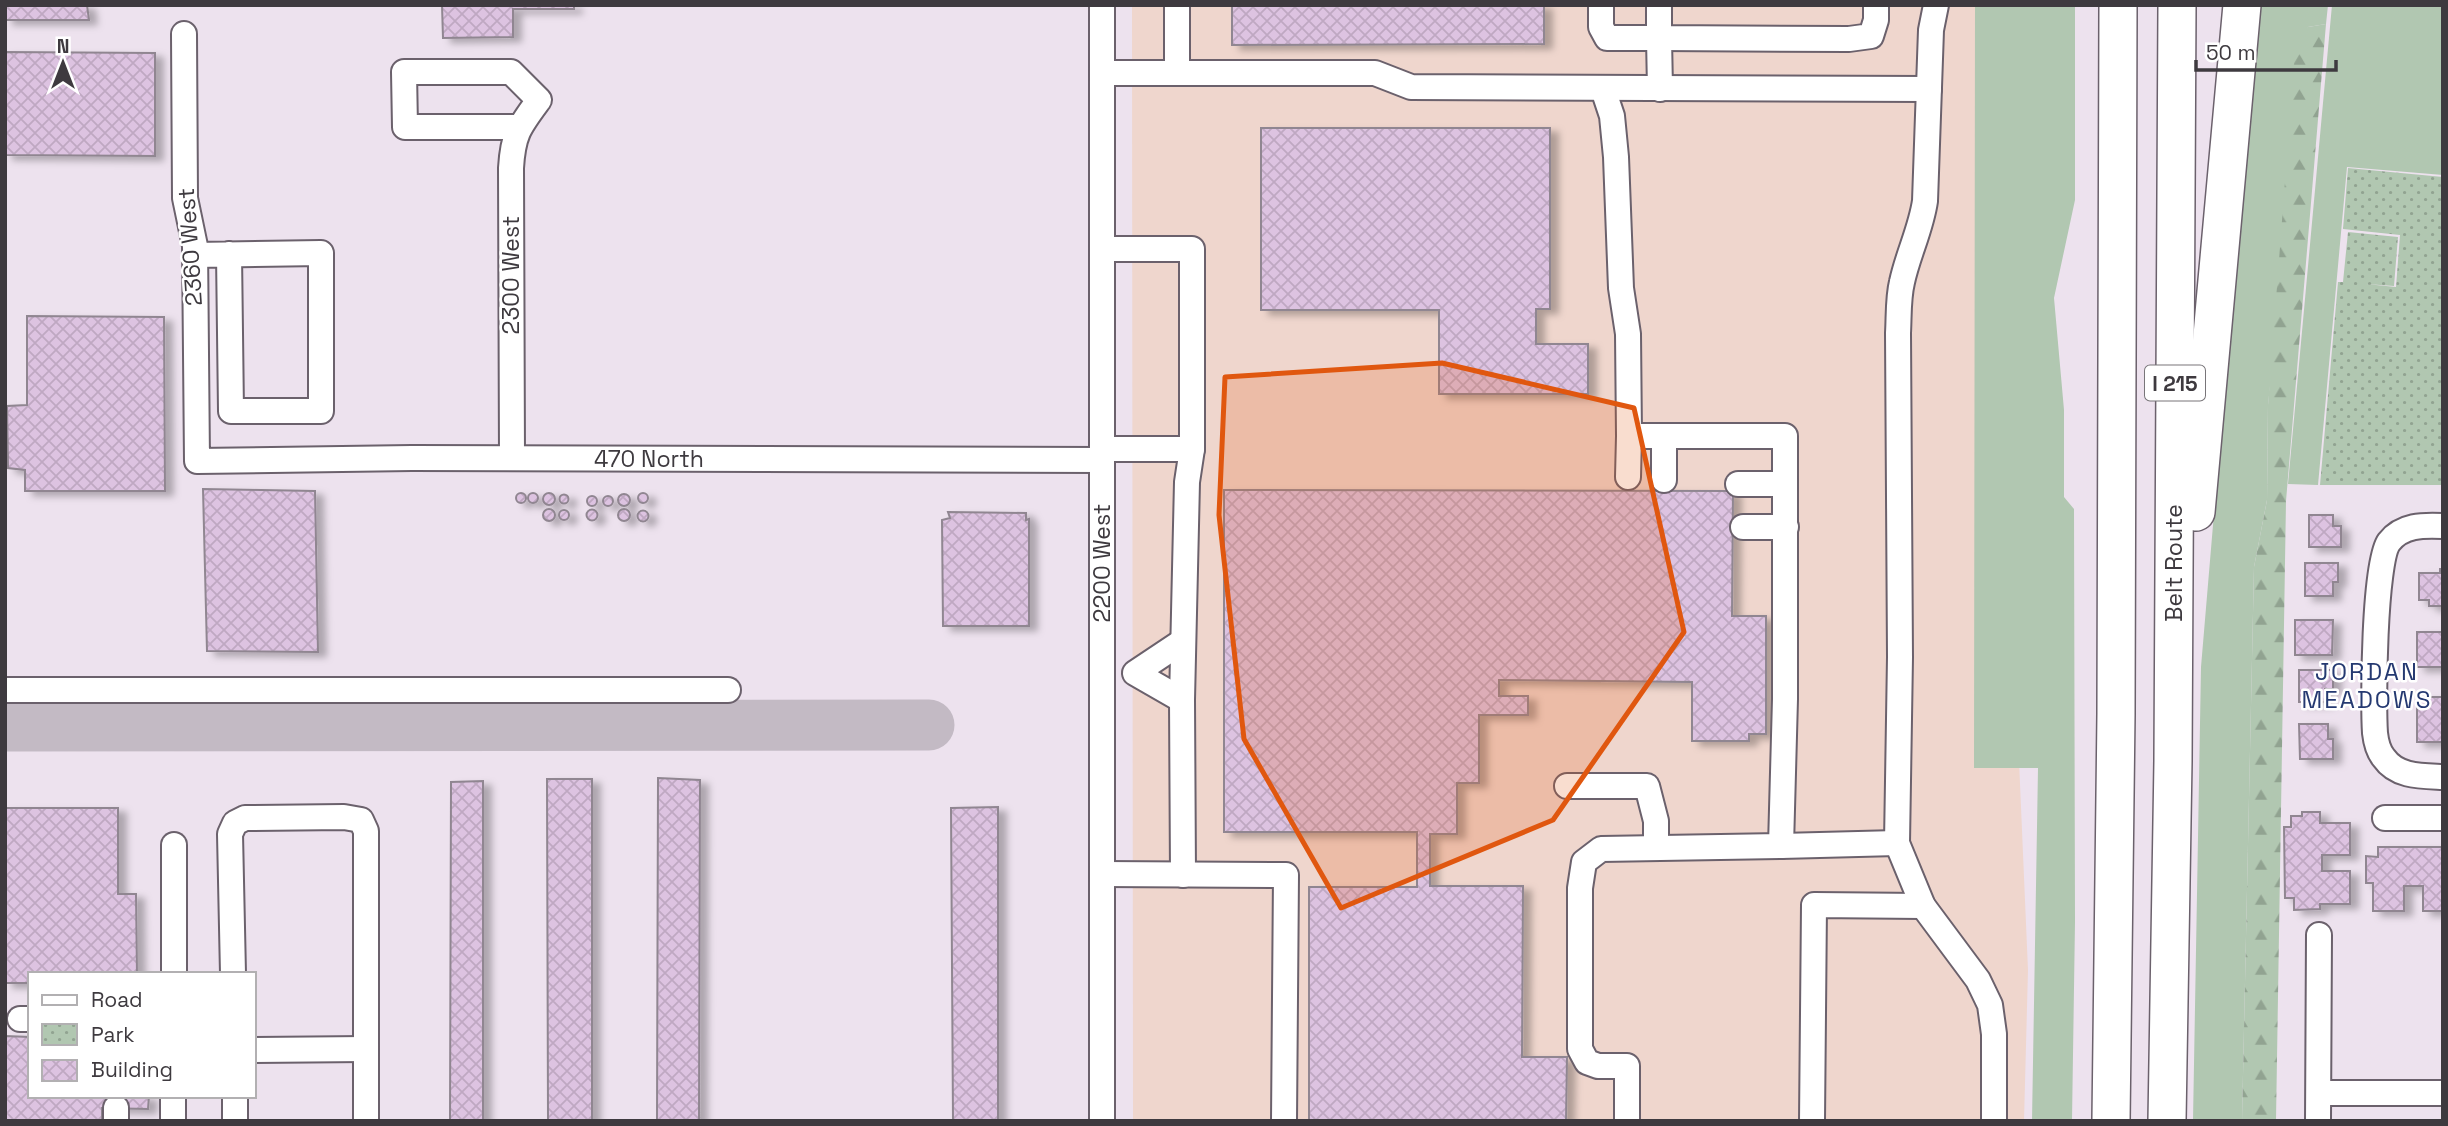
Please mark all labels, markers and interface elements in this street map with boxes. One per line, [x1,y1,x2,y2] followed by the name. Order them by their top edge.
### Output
[28,28,98,98] north arrow
[2196,28,2336,72] scale bar
[57,34,69,59] text: N
[2206,39,2256,66] text: 50 m
[171,187,209,307] street label: 2360 West
[496,216,526,334] street label: 2300 West
[2145,366,2205,400] road number: I 215
[594,444,704,474] street label: 470 North
[1087,504,1117,622] street label: 2200 West
[2159,504,2189,622] street label: Belt Route
[2302,656,2432,715] district label: JORDAN MEADOWS
[28,972,256,1098] legend
[91,986,143,1013] text: Road
[91,1021,135,1048] text: Park
[91,1056,173,1083] text: Building

